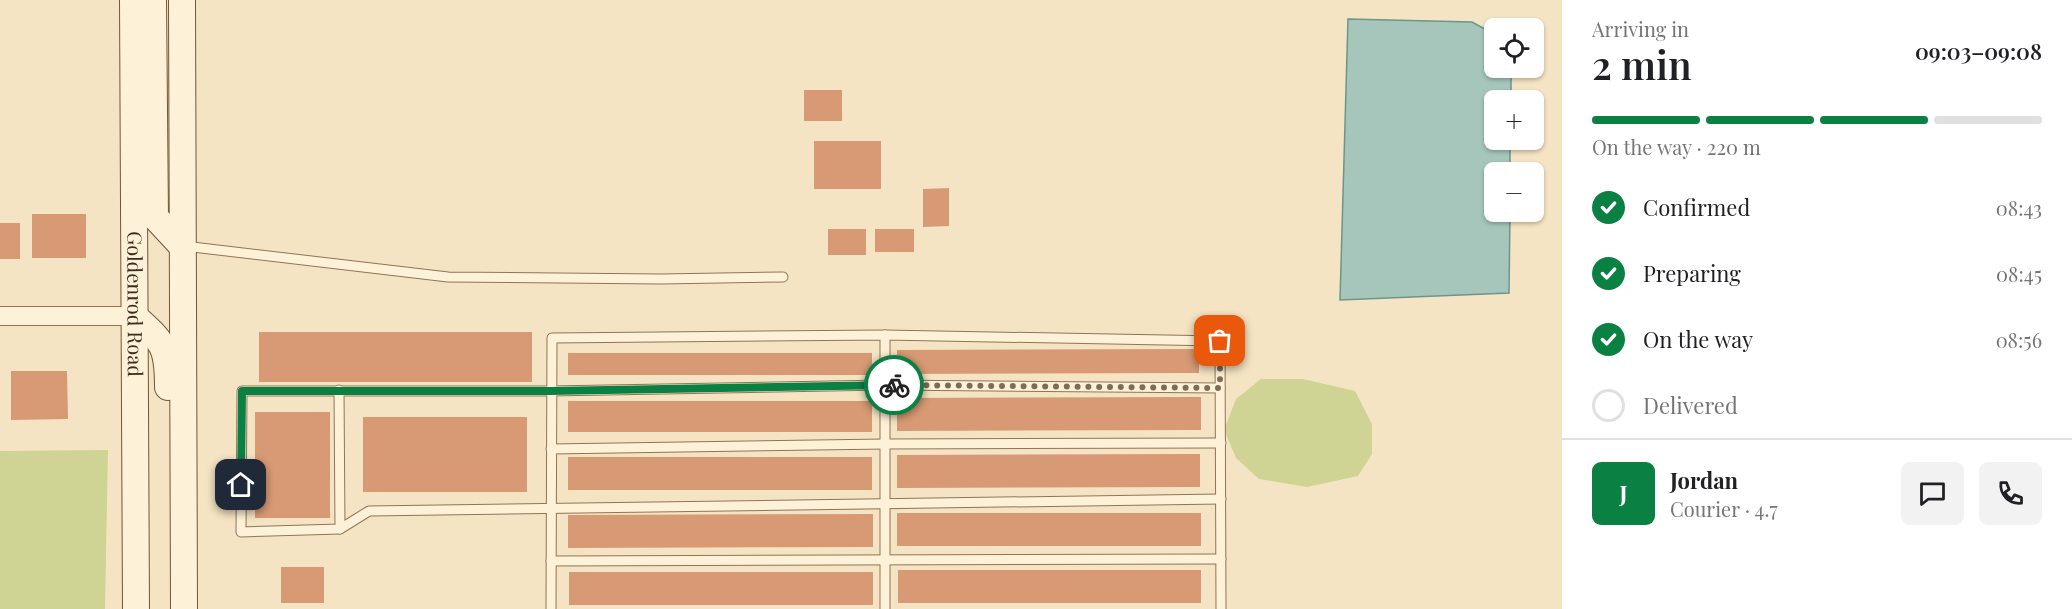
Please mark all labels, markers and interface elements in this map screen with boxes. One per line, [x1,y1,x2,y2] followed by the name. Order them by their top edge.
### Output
[1592,15,1689,42] text: Arriving in
[1484,18,1544,222] map controls
[1484,18,1544,78] button: locate
[1915,36,2042,66] text: 09:03–09:08
[1592,38,1692,90] text: 2 min
[1484,90,1544,150] button: +
[1592,133,1761,160] text: On the way · 220 m
[1484,162,1544,222] button: −
[1592,191,1625,224] icon: check
[1643,192,1750,222] text: Confirmed
[1996,194,2042,221] text: 08:43
[122,231,150,377] street label: Goldenrod Road
[1592,257,1625,290] icon: check
[1643,258,1741,288] text: Preparing
[1996,260,2042,287] text: 08:45
[1194,315,1245,366] pin
[1592,323,1625,356] icon: check
[1203,324,1236,357] icon: bag
[1643,324,1753,354] text: On the way
[1996,326,2042,353] text: 08:56
[864,355,924,415] courier
[878,369,911,402] icon: bike
[1643,390,1738,420] text: Delivered
[215,459,266,510] pin
[1901,462,1964,525] button: chat
[1979,462,2042,525] button: phone
[1670,465,1738,495] text: Jordan
[224,468,257,501] icon: home
[1619,478,1628,508] text: J
[1670,495,1778,522] text: Courier · 4.7

